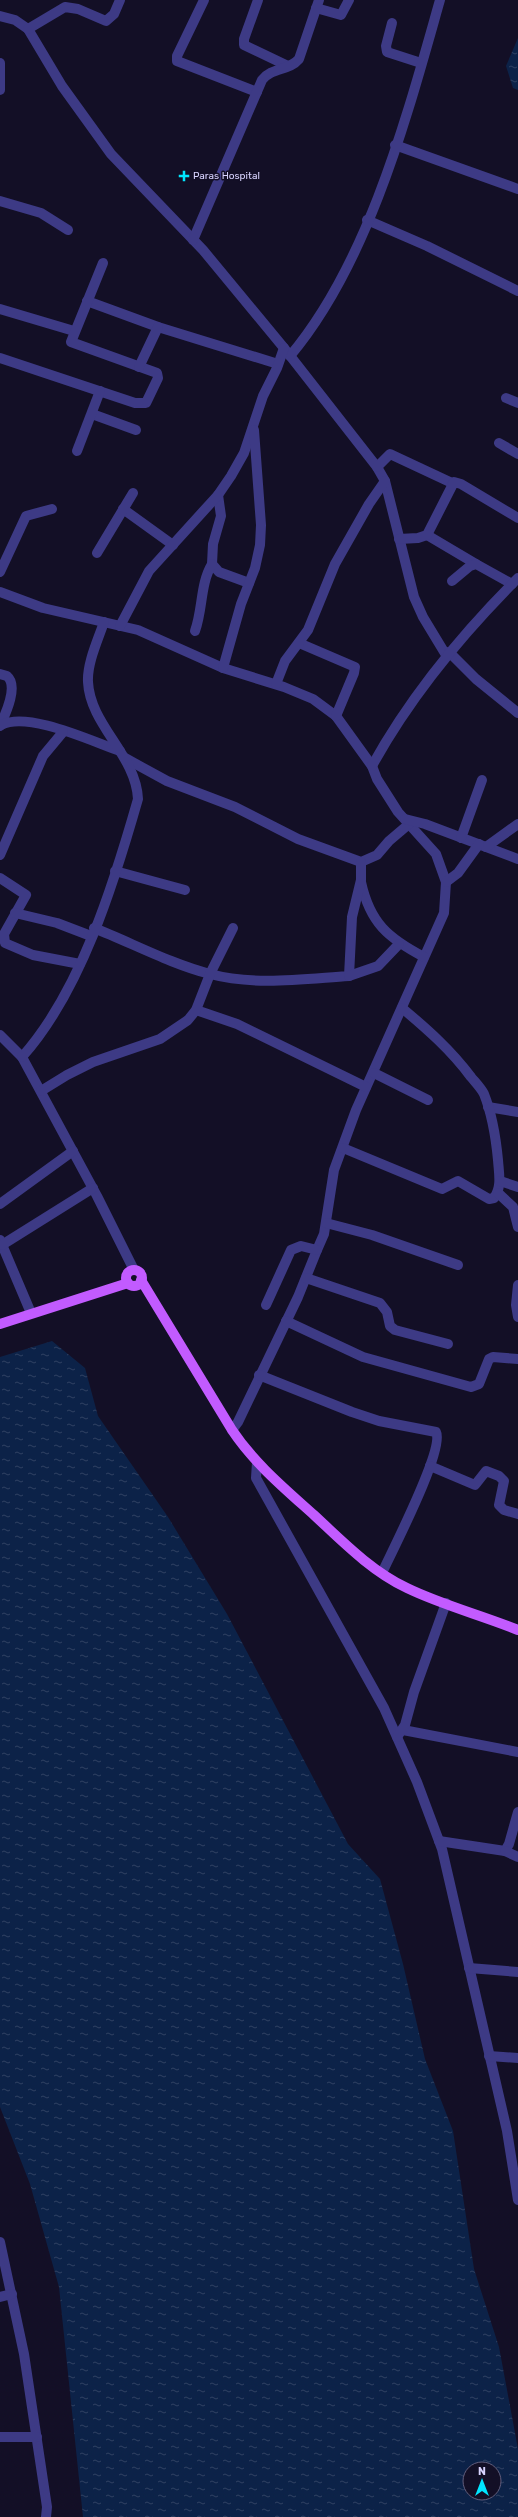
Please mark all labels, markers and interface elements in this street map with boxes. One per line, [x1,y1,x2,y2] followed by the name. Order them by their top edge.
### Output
[178,170,190,182] marker: Paras Hospital
[193,170,260,182] place label: Paras Hospital
[462,2461,502,2501] north arrow
[478,2465,486,2478] text: N

